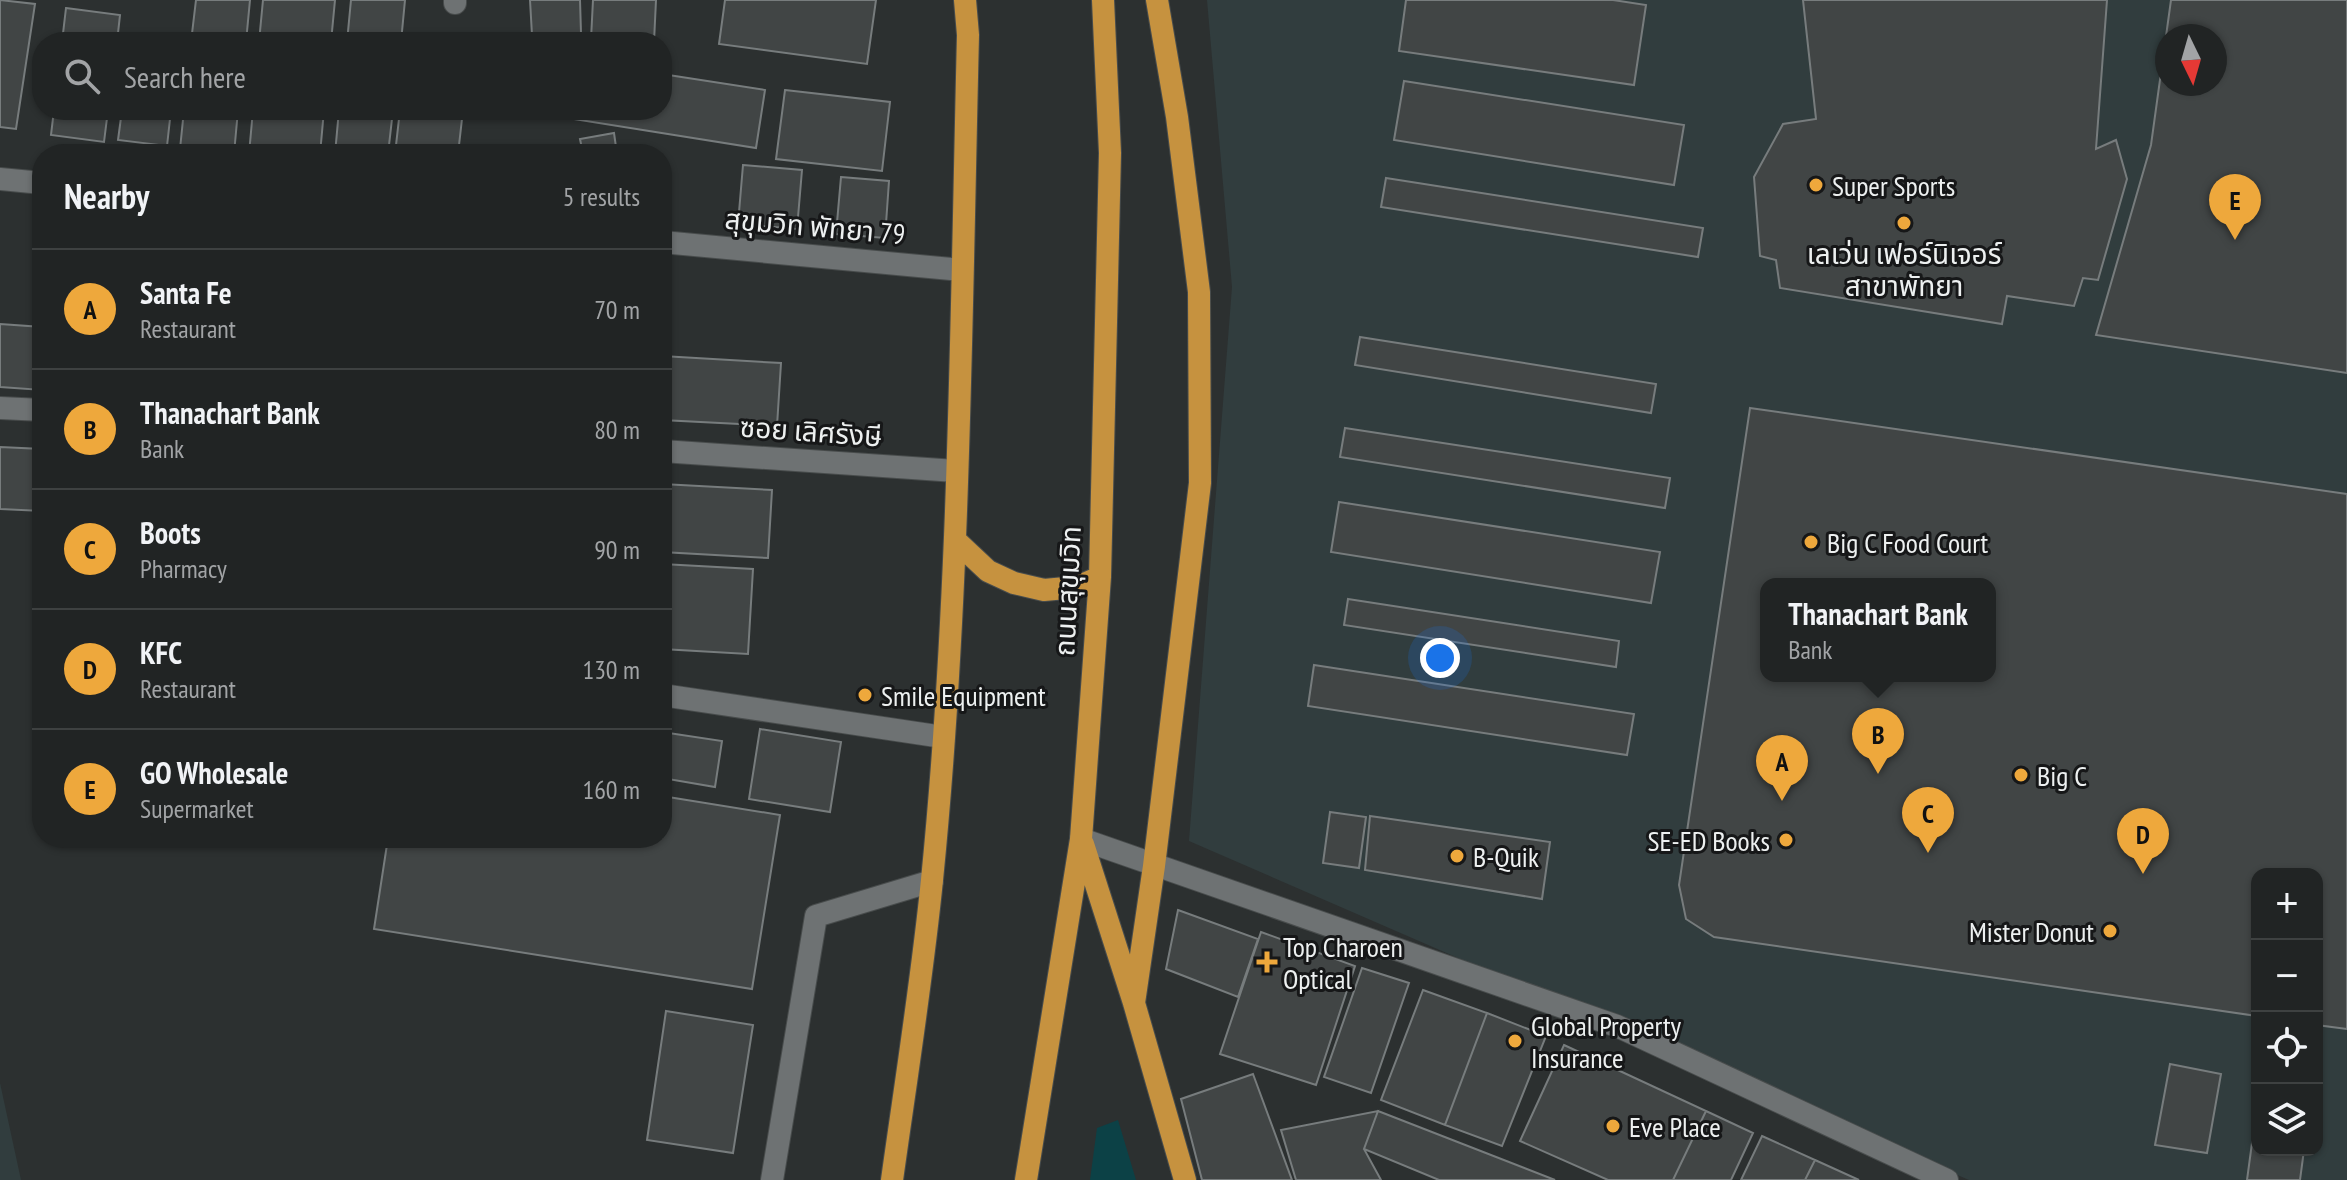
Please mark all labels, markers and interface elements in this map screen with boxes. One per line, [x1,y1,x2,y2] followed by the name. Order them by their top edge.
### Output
[2155,24,2227,96] north arrow
[32,32,672,120] search box
[60,54,104,98] icon: search
[124,57,246,96] text: Search here
[1832,167,1955,204] place label: Super Sports
[64,174,149,218] text: Nearby
[2209,174,2261,240] pin: E
[1807,176,1825,194] marker: Super Sports
[563,180,640,213] text: 5 results
[723,200,907,252] street label: สุขุมวิท พัทยา 79
[1895,214,1913,232] marker: เลเว่น เฟอร์นิเจอร์ สาขาพัทยา
[1807,235,2003,304] place label: เลเว่น เฟอร์นิเจอร์ สาขาพัทยา
[140,273,232,312] text: Santa Fe
[83,293,97,326] text: A
[594,293,640,326] text: 70 m
[140,312,236,345] text: Restaurant
[140,393,320,432] text: Thanachart Bank
[739,408,883,454] street label: ซอย เลิศรังษี
[84,413,96,446] text: B
[594,413,640,446] text: 80 m
[140,432,184,465] text: Bank
[140,513,201,552] text: Boots
[1827,524,1989,561] place label: Big C Food Court
[1045,525,1089,657] street label: ถนนสุขุมวิท
[84,533,96,566] text: C
[594,533,640,566] text: 90 m
[1802,533,1820,551] marker: Big C Food Court
[140,552,227,585] text: Pharmacy
[1760,578,1996,682] popup
[1788,594,1968,633] text: Thanachart Bank
[140,633,182,672] text: KFC
[1788,633,1832,666] text: Bank
[1420,638,1460,678] your location
[83,653,97,686] text: D
[582,653,640,686] text: 130 m
[140,672,236,705] text: Restaurant
[881,677,1046,714] place label: Smile Equipment
[856,686,874,704] marker: Smile Equipment
[1852,708,1904,774] pin: B
[1756,735,1808,801] pin: A
[140,753,288,792] text: GO Wholesale
[2037,757,2087,794] place label: Big C
[2012,766,2030,784] marker: Big C
[84,773,96,806] text: E
[582,773,640,806] text: 160 m
[1902,787,1954,853] pin: C
[140,792,254,825] text: Supermarket
[2117,808,2169,874] pin: D
[1647,822,1770,859] place label: SE-ED Books
[1777,831,1795,849] marker: SE-ED Books
[1473,838,1539,875] place label: B-Quik
[1448,847,1466,865] marker: B-Quik
[2251,868,2323,1156] map controls
[2251,868,2323,940] button: +
[1969,913,2094,950] place label: Mister Donut
[2101,922,2119,940] marker: Mister Donut
[1283,928,1403,997] place label: Top Charoen Optical
[2251,940,2323,1012] button: −
[1258,953,1276,971] marker: Top Charoen Optical
[1531,1007,1681,1076] place label: Global Property Insurance
[2251,1012,2323,1084] button: locate
[1506,1032,1524,1050] marker: Global Property Insurance
[2251,1084,2323,1156] button: layers
[1629,1108,1721,1145] place label: Eve Place
[1604,1117,1622,1135] marker: Eve Place

